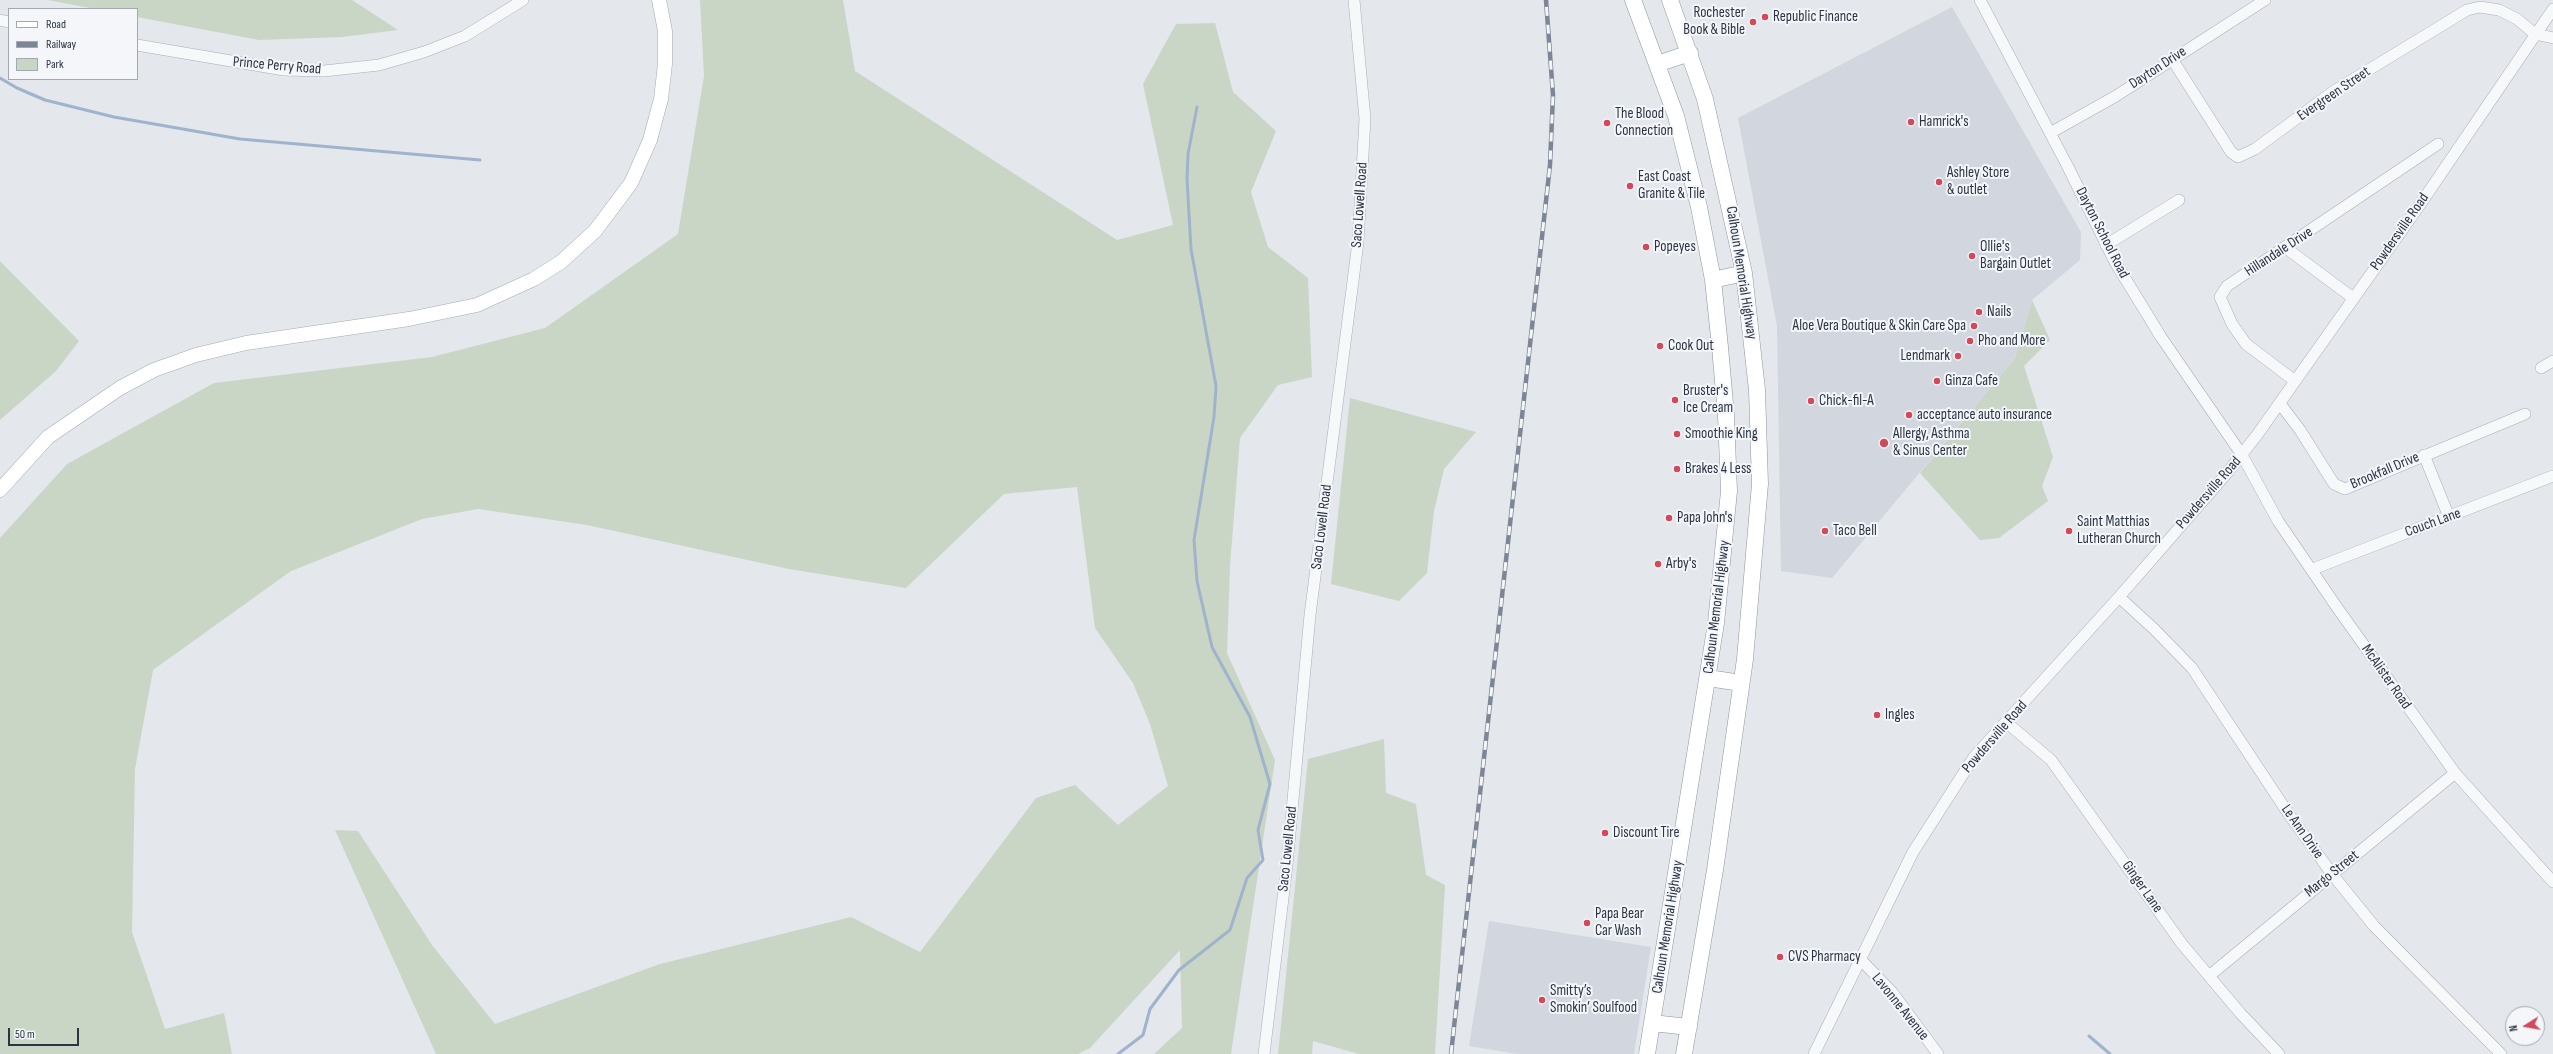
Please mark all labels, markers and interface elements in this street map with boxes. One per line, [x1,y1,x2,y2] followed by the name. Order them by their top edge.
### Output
[1683,4,1745,39] place label: Rochester Book & Bible
[8,8,138,80] legend
[1773,8,1858,26] place label: Republic Finance
[1760,12,1770,22] marker: Republic Finance
[46,17,66,32] text: Road
[1748,17,1758,27] marker: Rochester Book & Bible
[46,37,76,52] text: Railway
[2126,43,2190,93] street label: Dayton Drive
[232,53,322,79] street label: Prince Perry Road
[46,57,64,72] text: Park
[2294,63,2374,125] street label: Evergreen Street
[1615,105,1673,140] place label: The Blood Connection
[1919,113,1969,131] place label: Hamrick's
[1906,117,1916,127] marker: Hamrick's
[1602,118,1612,128] marker: The Blood Connection
[1348,162,1372,248] street label: Saco Lowell Road
[1947,164,2009,199] place label: Ashley Store & outlet
[1638,168,1705,203] place label: East Coast Granite & Tile
[1934,177,1944,187] marker: Ashley Store & outlet
[1625,181,1635,191] marker: East Coast Granite & Tile
[2071,184,2133,282] street label: Dayton School Road
[2367,190,2433,274] street label: Powdersville Road
[1722,205,1760,341] street label: Calhoun Memorial Highway
[2242,223,2316,281] street label: Hillandale Drive
[1654,238,1696,256] place label: Popeyes
[1980,238,2051,273] place label: Ollie's Bargain Outlet
[1641,242,1651,252] marker: Popeyes
[1967,251,1977,261] marker: Ollie's Bargain Outlet
[1987,303,2011,321] place label: Nails
[1974,307,1984,317] marker: Nails
[1793,317,1966,335] place label: Aloe Vera Boutique & Skin Care Spa
[1969,321,1979,331] marker: Aloe Vera Boutique & Skin Care Spa
[1978,332,2045,350] place label: Pho and More
[1965,336,1975,346] marker: Pho and More
[1668,337,1714,355] place label: Cook Out
[1655,341,1665,351] marker: Cook Out
[1900,347,1950,365] place label: Lendmark
[1953,351,1963,361] marker: Lendmark
[1945,372,1998,390] place label: Ginza Cafe
[1932,376,1942,386] marker: Ginza Cafe
[1683,382,1733,417] place label: Bruster's Ice Cream
[1819,392,1874,410] place label: Chick-fil-A
[1670,395,1680,405] marker: Bruster's Ice Cream
[1806,396,1816,406] marker: Chick-fil-A
[1917,406,2052,424] place label: acceptance auto insurance
[1904,410,1914,420] marker: acceptance auto insurance
[1685,425,1758,443] place label: Smoothie King
[1893,425,1970,460] place label: Allergy, Asthma & Sinus Center
[1672,429,1682,439] marker: Smoothie King
[1878,437,1890,449] marker: Allergy, Asthma & Sinus Center
[2348,448,2422,494] street label: Brookfall Drive
[2173,453,2245,533] street label: Powdersville Road
[1685,460,1751,478] place label: Brakes 4 Less
[1672,464,1682,474] marker: Brakes 4 Less
[1308,483,1336,571] street label: Saco Lowell Road
[2403,505,2463,541] street label: Couch Lane
[1677,509,1733,527] place label: Papa John's
[1664,513,1674,523] marker: Papa John's
[2077,513,2161,548] place label: Saint Matthias Lutheran Church
[1833,522,1877,540] place label: Taco Bell
[1820,526,1830,536] marker: Taco Bell
[2064,526,2074,536] marker: Saint Matthias Lutheran Church
[1700,539,1734,675] street label: Calhoun Memorial Highway
[1666,555,1697,573] place label: Arby's
[1653,559,1663,569] marker: Arby's
[2357,641,2415,713] street label: McAlister Road
[1959,697,2031,777] street label: Powdersville Road
[1885,706,1915,724] place label: Ingles
[1872,710,1882,720] marker: Ingles
[2277,801,2327,863] street label: Le Ann Drive
[1275,805,1301,893] street label: Saco Lowell Road
[1613,824,1679,842] place label: Discount Tire
[1600,828,1610,838] marker: Discount Tire
[2301,847,2363,901] street label: Margo Street
[2118,858,2166,916] street label: Ginger Lane
[1649,859,1687,995] street label: Calhoun Memorial Highway
[1595,905,1644,940] place label: Papa Bear Car Wash
[1582,918,1592,928] marker: Papa Bear Car Wash
[1788,948,1861,966] place label: CVS Pharmacy
[1775,952,1785,962] marker: CVS Pharmacy
[1867,970,1933,1044] street label: Lavonne Avenue
[1550,982,1637,1017] place label: Smitty’s Smokin’ Soulfood
[1537,995,1547,1005] marker: Smitty’s Smokin’ Soulfood
[2505,1006,2545,1046] north arrow
[10,1020,81,1046] scale bar
[2507,1024,2521,1032] text: N
[15,1027,35,1042] text: 50 m

